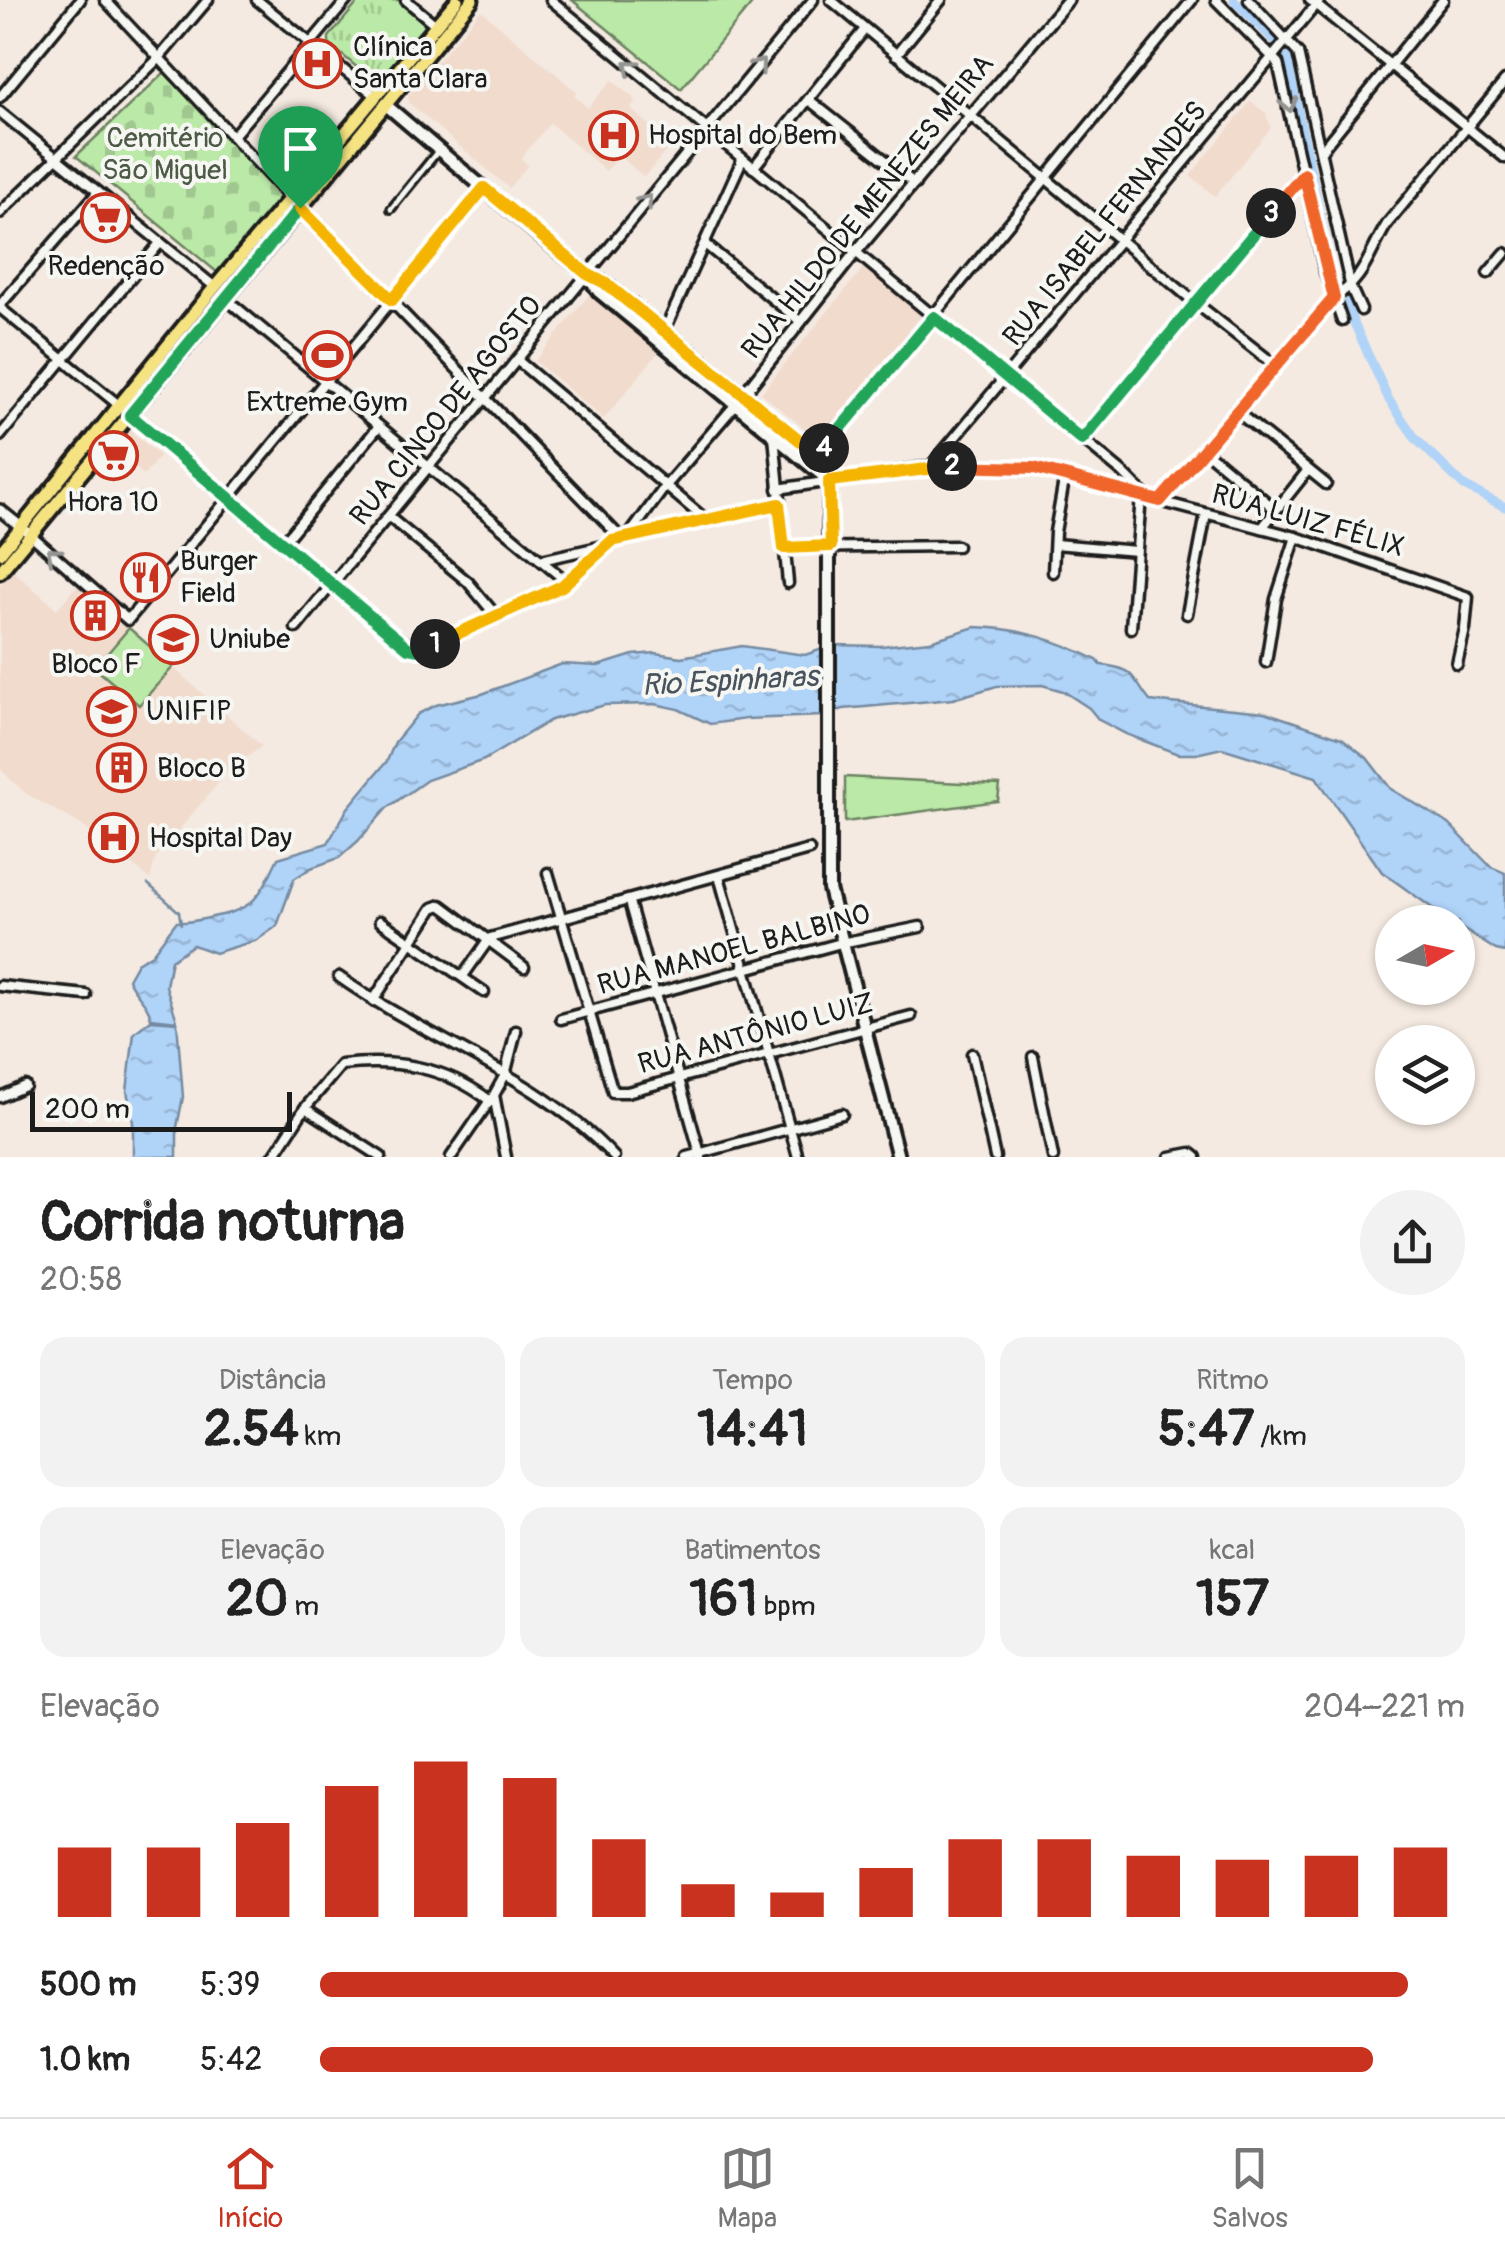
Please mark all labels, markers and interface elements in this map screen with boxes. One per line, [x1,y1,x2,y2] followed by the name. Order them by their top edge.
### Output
[353,30,487,97] place label: Clínica Santa Clara
[292,37,344,89] hospital icon: Clínica Santa Clara
[734,48,1002,366] street label: RUA HILDO DE MENEZES MEIRA
[747,58,765,76] one-way arrow
[624,60,642,78] one-way arrow
[995,94,1215,354] street label: RUA ISABEL FERNANDES
[1277,96,1298,113] one-way arrow
[258,106,343,209] pin
[587,109,639,161] hospital icon: Hospital do Bem
[648,118,837,153] place label: Hospital do Bem
[102,121,228,188] park label: Cemitério São Miguel
[273,121,328,176] icon: arrive
[1246,188,1296,238] pin: 3
[80,192,132,244] supermarket icon: Redenção
[634,195,652,213] one-way arrow
[1263,195,1279,230] text: 3
[47,249,165,284] place label: Redenção
[343,289,549,533] street label: RUA CINCO DE AGOSTO
[301,329,353,381] sports icon: Extreme Gym
[246,385,408,420] place label: Extreme Gym
[799,423,849,473] pin: 4
[87,429,139,481] supermarket icon: Hora 10
[816,430,832,465] text: 4
[927,441,977,491] pin: 2
[944,448,960,483] text: 2
[1208,477,1408,565] street label: RUA LUIZ FÉLIX
[67,485,159,520] place label: Hora 10
[180,544,258,611] place label: Burger Field
[46,548,65,566] one-way arrow
[119,551,171,603] restaurant icon: Burger Field
[70,590,122,642] building icon: Bloco F
[148,613,200,665] school or university icon: Uniube
[410,619,460,669] pin: 1
[209,622,290,657] place label: Uniube
[430,626,440,661] text: 1
[51,647,141,682] place label: Bloco F
[641,658,823,704] water label: Rio Espinharas
[85,685,137,737] school or university icon: UNIFIP
[146,694,232,729] place label: UNIFIP
[96,742,148,794] building icon: Bloco B
[157,751,246,786] place label: Bloco B
[88,812,140,864] hospital icon: Hospital Day
[149,821,292,856] place label: Hospital Day
[594,897,874,1003] street label: RUA MANOEL BALBINO
[1375,905,1475,1005] north arrow
[1375,905,1475,1125] map controls
[634,986,878,1082] street label: RUA ANTÔNIO LUIZ
[1375,1025,1475,1125] button: layers
[30,1087,292,1132] scale bar
[45,1092,130,1127] text: 200 m
[40,1188,405,1257] text: Corrida noturna
[1360,1190,1465,1295] button: share
[40,1260,122,1300] text: 20:58
[219,1363,326,1398] text: Distância
[712,1363,793,1398] text: Tempo
[1196,1363,1269,1398] text: Ritmo
[204,1398,299,1461] text: 2.54
[697,1398,808,1461] text: 14:41
[1158,1398,1254,1461] text: 5:47
[299,1419,341,1454] text: km
[1254,1419,1307,1454] text: /km
[220,1533,325,1568] text: Elevação
[684,1533,821,1568] text: Batimentos
[1210,1533,1255,1568] text: kcal
[226,1568,288,1631] text: 20
[689,1568,758,1631] text: 161
[1196,1568,1269,1631] text: 157
[288,1589,319,1624] text: m
[758,1589,816,1624] text: bpm
[40,1687,160,1727] text: Elevação
[1304,1687,1465,1727] text: 204–221 m
[40,1965,136,2005] text: 500 m
[200,1965,260,2005] text: 5:39
[40,2040,130,2080] text: 1.0 km
[200,2040,262,2080] text: 5:42
[217,2141,283,2236] tab: Início
[718,2141,777,2236] tab: Mapa
[1212,2141,1288,2236] tab: Salvos

